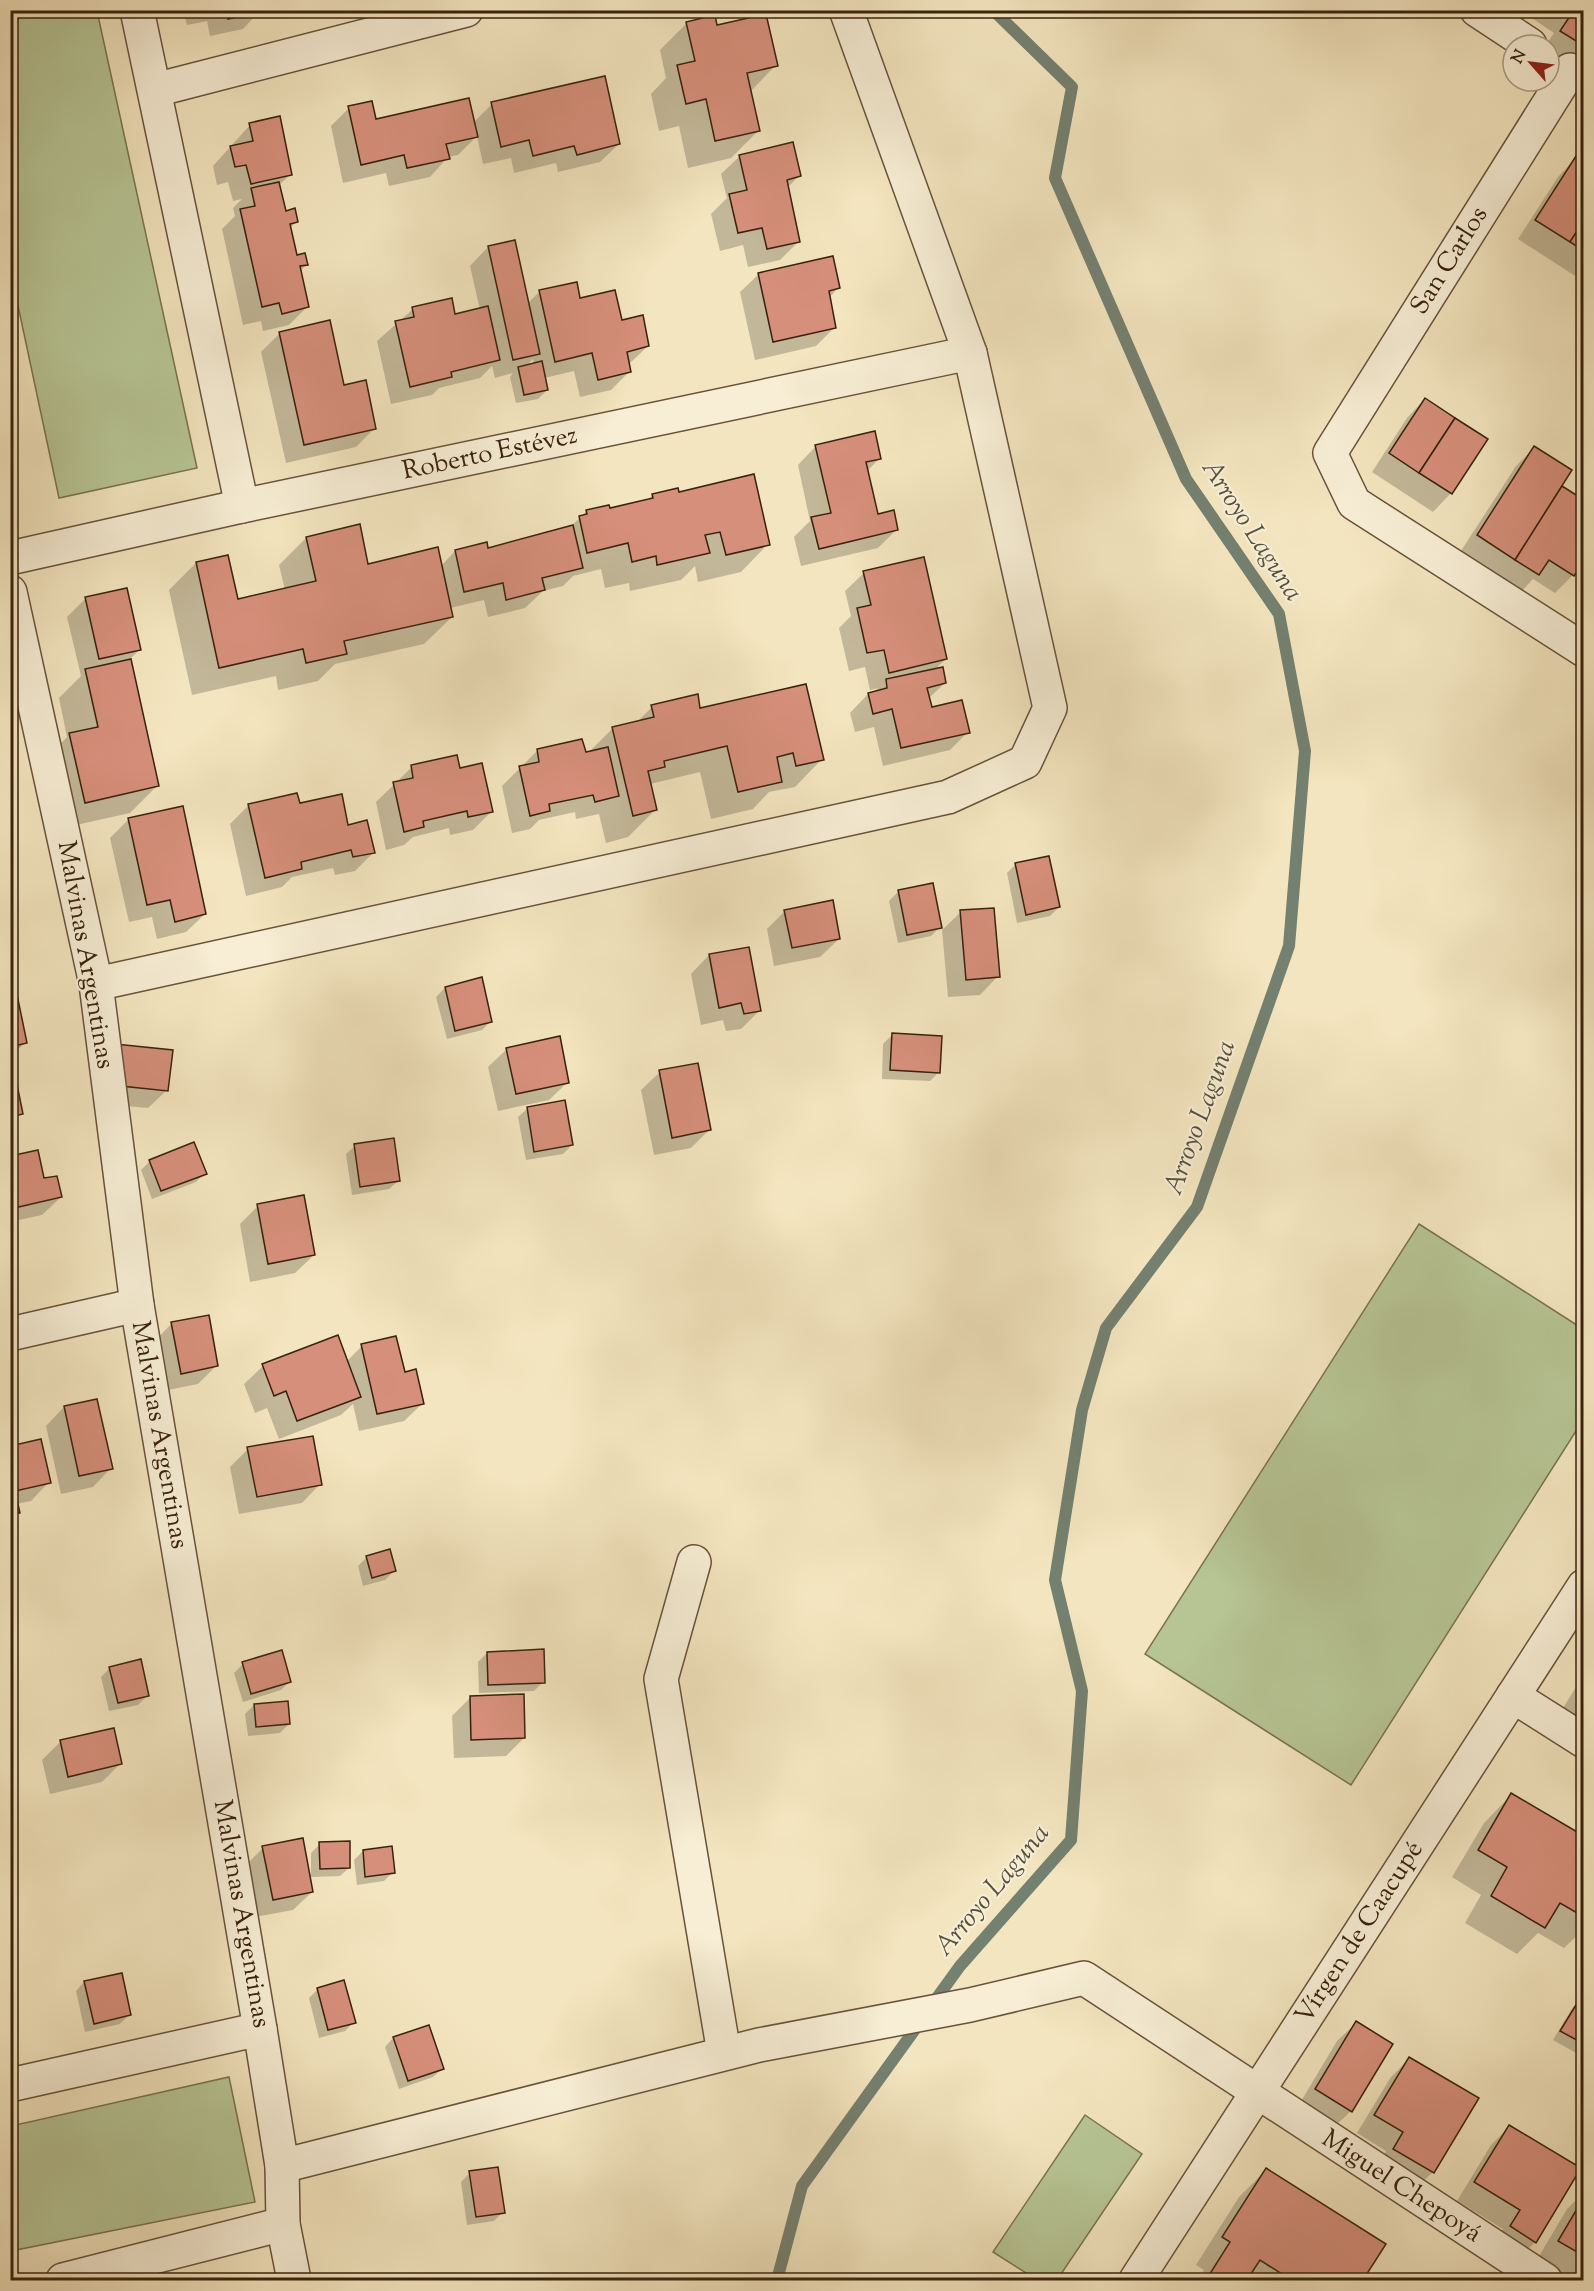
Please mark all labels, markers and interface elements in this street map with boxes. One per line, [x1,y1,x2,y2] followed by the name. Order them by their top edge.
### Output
[1501,33,1561,93] north arrow
[1507,46,1533,68] text: N
[1402,200,1498,322] street label: San Carlos
[399,417,581,491] street label: Roberto Estévez
[1190,452,1312,610] water label: Arroyo Laguna
[47,838,123,1072] street label: Malvinas Argentinas
[1155,1035,1247,1201] water label: Arroyo Laguna
[121,1318,197,1552] street label: Malvinas Argentinas
[203,1797,279,2031] street label: Malvinas Argentinas
[926,1816,1060,1966] water label: Arroyo Laguna
[1287,1834,1433,2032] street label: Vírgen de Caacupé
[1314,2121,1488,2253] street label: Miguel Chepoyá

